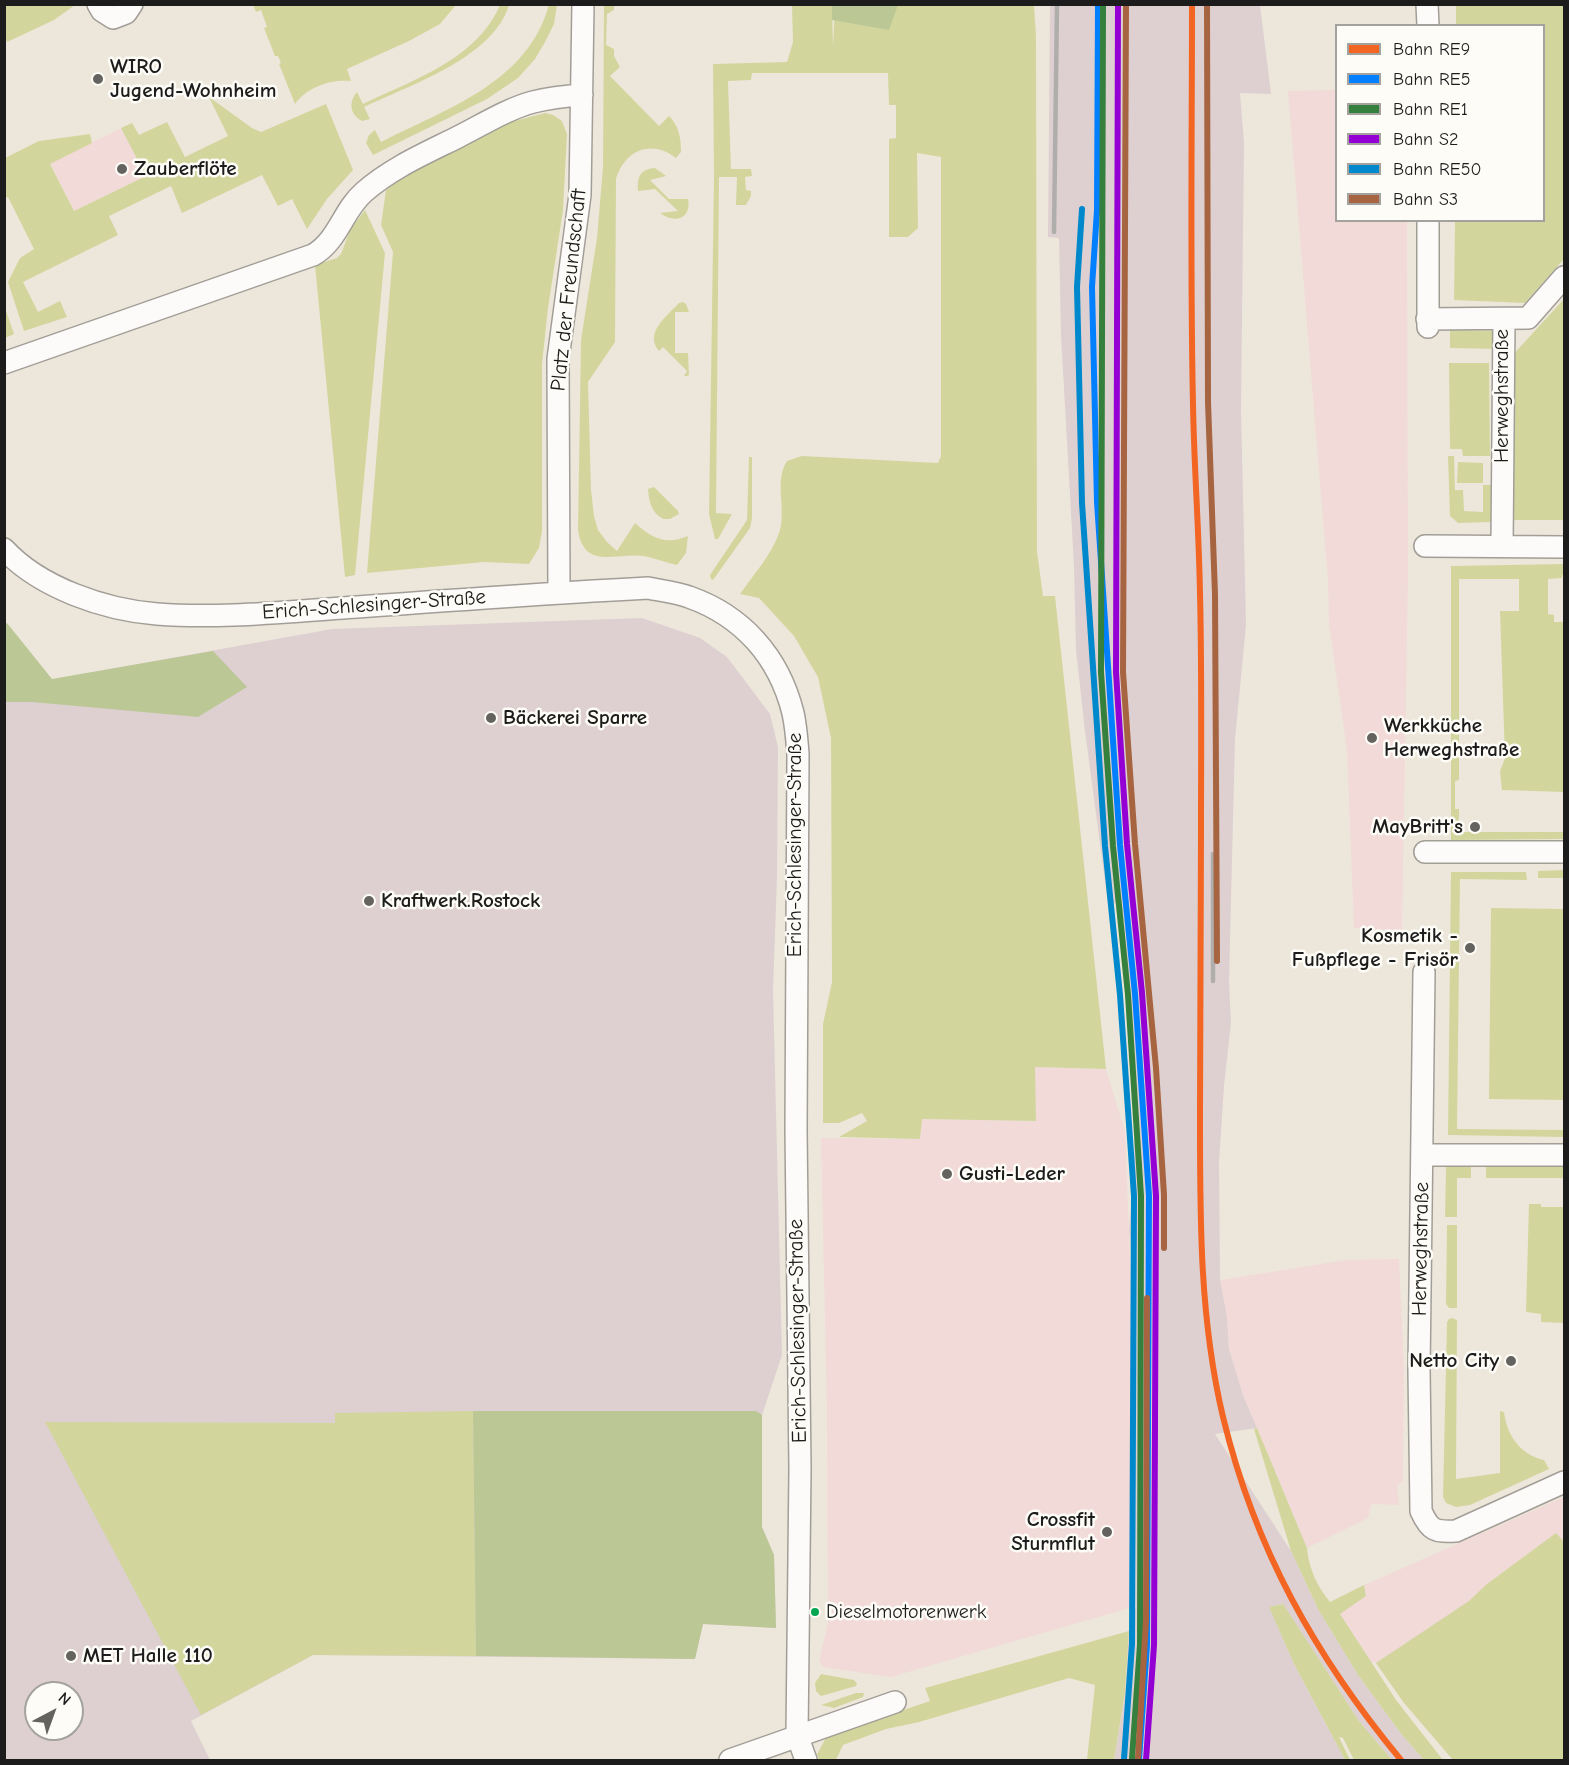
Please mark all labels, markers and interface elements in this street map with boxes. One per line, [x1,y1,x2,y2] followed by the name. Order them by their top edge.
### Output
[1335,24,1545,222] legend
[1393,39,1470,60] text: Bahn RE9
[110,54,276,104] place label: WIRO Jugend-Wohnheim
[1393,69,1470,90] text: Bahn RE5
[91,72,105,86] marker: WIRO Jugend-Wohnheim
[1393,99,1468,120] text: Bahn RE1
[1393,129,1458,150] text: Bahn S2
[134,156,237,182] place label: Zauberflöte
[1393,159,1481,180] text: Bahn RE50
[115,162,129,176] marker: Zauberflöte
[546,188,592,392] street label: Platz der Freundschaft
[1393,189,1458,210] text: Bahn S3
[1489,329,1515,463] street label: Herweghstraße
[261,585,487,625] street label: Erich-Schlesinger-Straße
[503,705,647,731] place label: Bäckerei Sparre
[484,711,498,725] marker: Bäckerei Sparre
[1384,713,1519,763] place label: Werkküche Herweghstraße
[1365,731,1379,745] marker: Werkküche Herweghstraße
[782,733,808,957] street label: Erich-Schlesinger-Straße
[1372,814,1463,840] place label: MayBritt's
[1468,820,1482,834] marker: MayBritt's
[381,888,540,914] place label: Kraftwerk.Rostock
[362,894,376,908] marker: Kraftwerk.Rostock
[1292,923,1458,973] place label: Kosmetik - Fußpflege - Frisör
[1463,941,1477,955] marker: Kosmetik - Fußpflege - Frisör
[959,1161,1065,1187] place label: Gusti-Leder
[940,1167,954,1181] marker: Gusti-Leder
[1407,1182,1435,1316] street label: Herweghstraße
[783,1219,813,1443] street label: Erich-Schlesinger-Straße
[1409,1348,1499,1374] place label: Netto City
[1504,1354,1518,1368] marker: Netto City
[1011,1507,1095,1557] place label: Crossfit Sturmflut
[1100,1525,1114,1539] marker: Crossfit Sturmflut
[826,1600,986,1624] place label: Dieselmotorenwerk
[809,1606,821,1618] marker: Dieselmotorenwerk
[83,1643,213,1669] place label: MET Halle 110
[64,1649,78,1663] marker: MET Halle 110
[24,1681,84,1741] north arrow
[55,1689,74,1709] text: N

